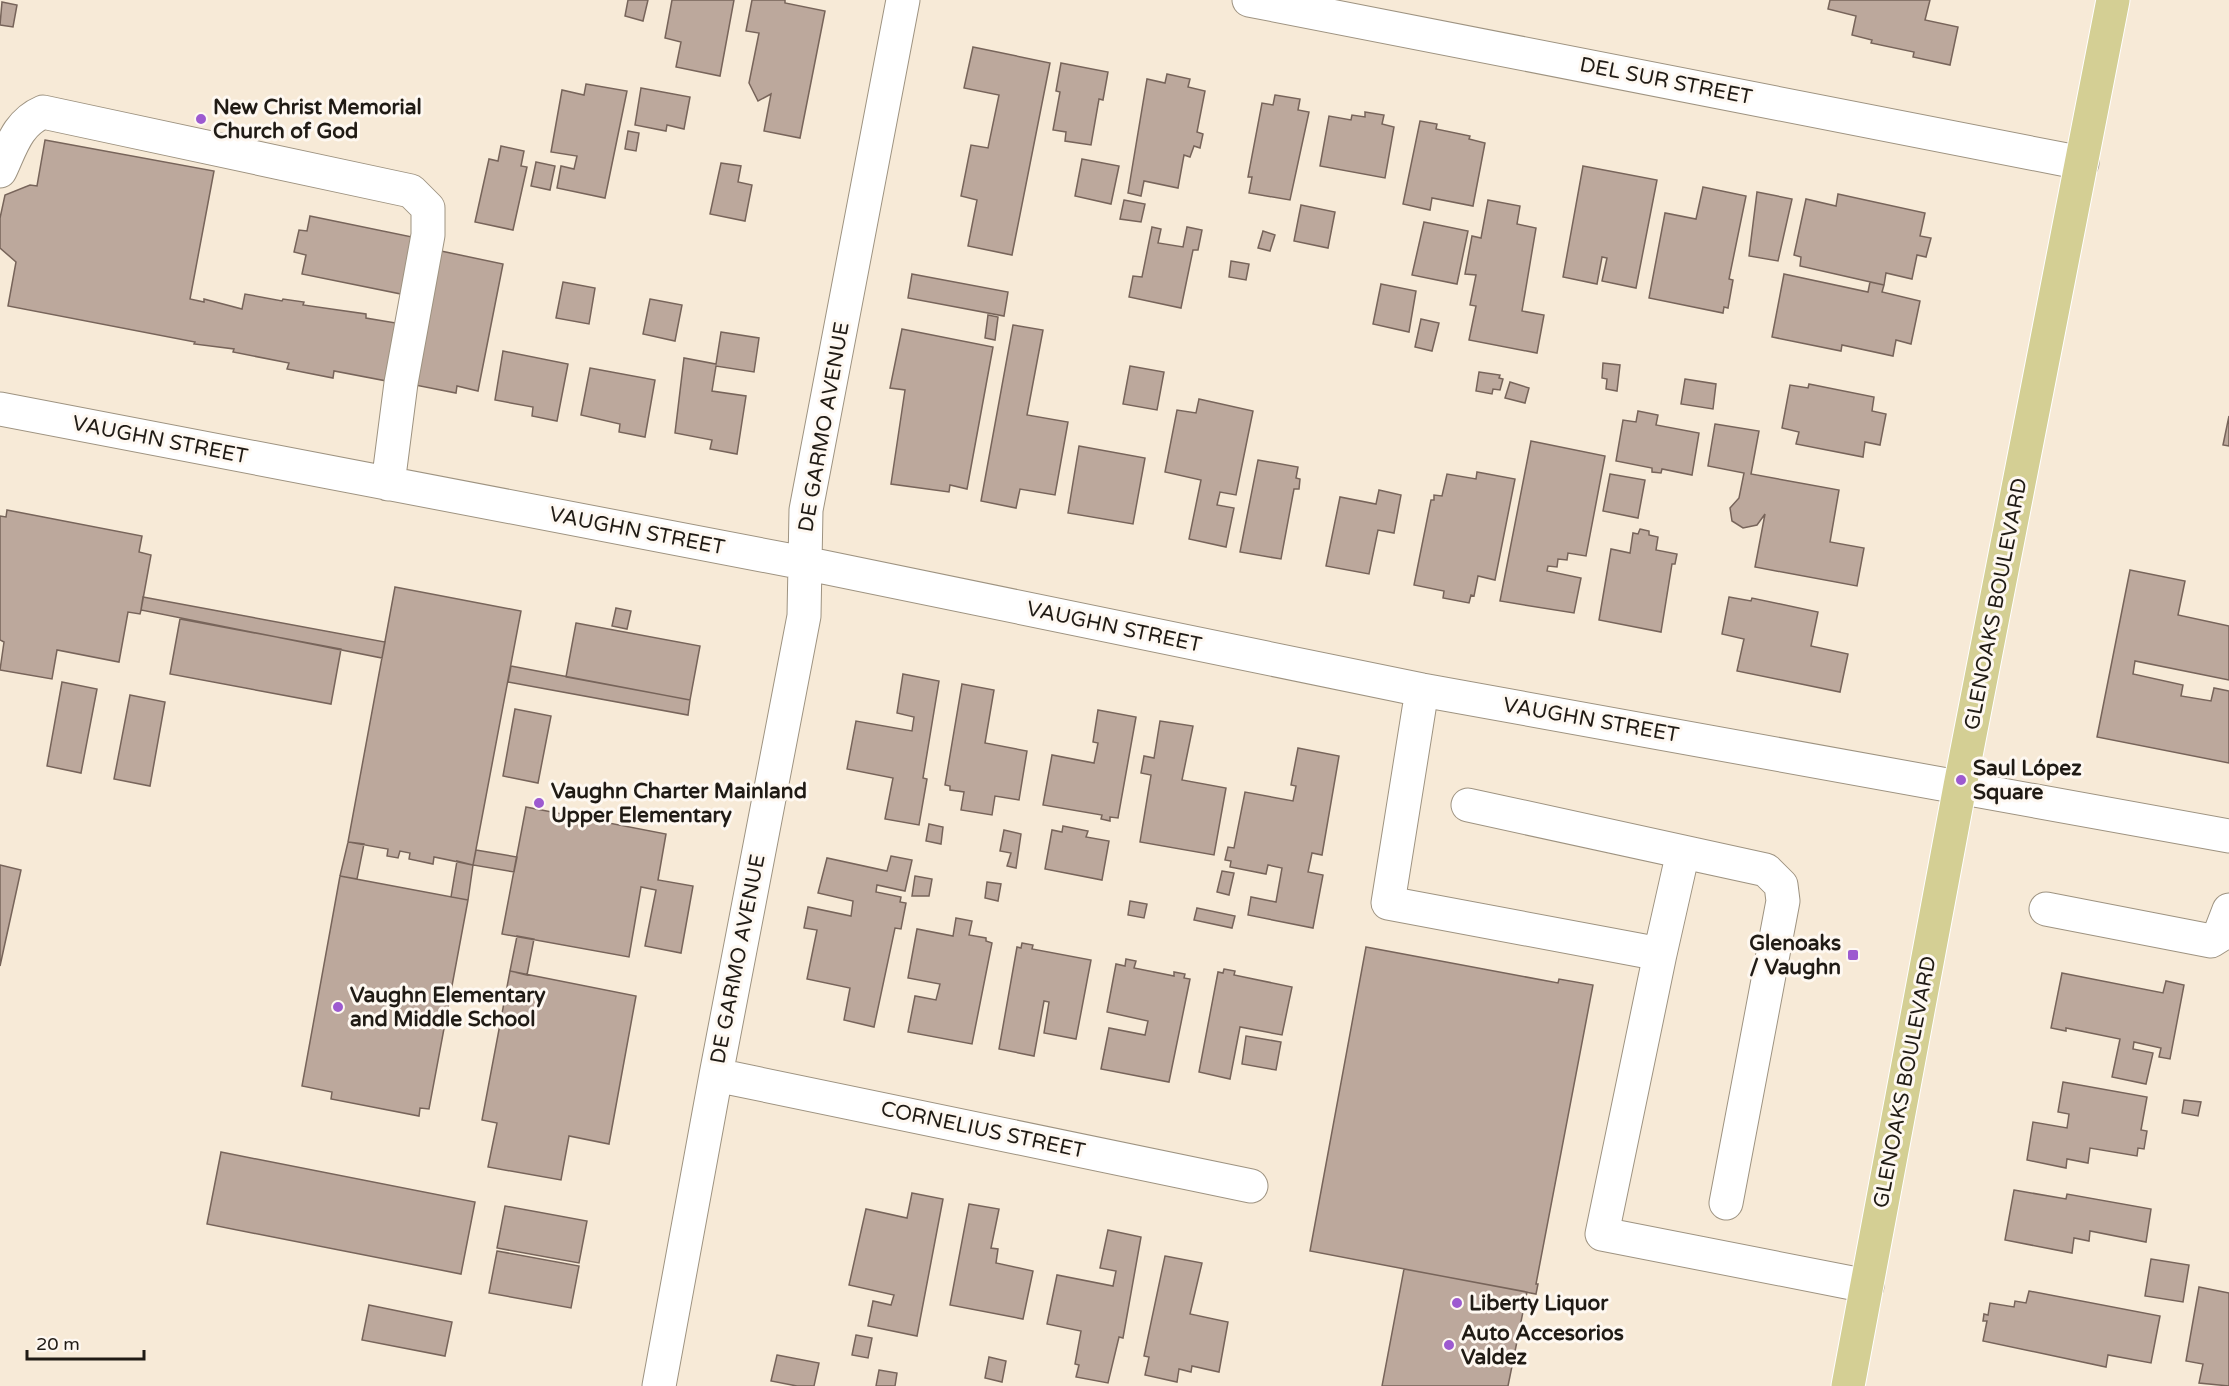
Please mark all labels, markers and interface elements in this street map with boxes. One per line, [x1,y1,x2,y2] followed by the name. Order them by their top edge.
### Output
[1577,52,1755,110] street label: DEL SUR STREET
[213,95,422,144] place label: New Christ Memorial Church of God
[194,112,208,126] marker: New Christ Memorial Church of God
[793,320,855,534] street label: DE GARMO AVENUE
[70,411,250,469] street label: VAUGHN STREET
[1959,476,2033,732] street label: GLENOAKS BOULEVARD
[547,502,727,560] street label: VAUGHN STREET
[1024,596,1204,658] street label: VAUGHN STREET
[1501,692,1681,748] street label: VAUGHN STREET
[1973,756,2082,805] place label: Saul López Square
[1954,773,1968,787] marker: Saul López Square
[551,779,807,828] place label: Vaughn Charter Mainland Upper Elementary
[532,796,546,810] marker: Vaughn Charter Mainland Upper Elementary
[705,852,771,1066] street label: DE GARMO AVENUE
[1749,931,1841,980] place label: Glenoaks / Vaughn
[1846,948,1860,962] marker: Glenoaks / Vaughn
[1868,954,1942,1210] street label: GLENOAKS BOULEVARD
[350,983,546,1032] place label: Vaughn Elementary and Middle School
[331,1000,345,1014] marker: Vaughn Elementary and Middle School
[879,1096,1088,1164] street label: CORNELIUS STREET
[1469,1291,1609,1316] place label: Liberty Liquor
[1450,1296,1464,1310] marker: Liberty Liquor
[1461,1321,1624,1370] place label: Auto Accesorios Valdez
[27,1323,144,1361] scale bar
[36,1333,80,1355] text: 20 m
[1442,1338,1456,1352] marker: Auto Accesorios Valdez

